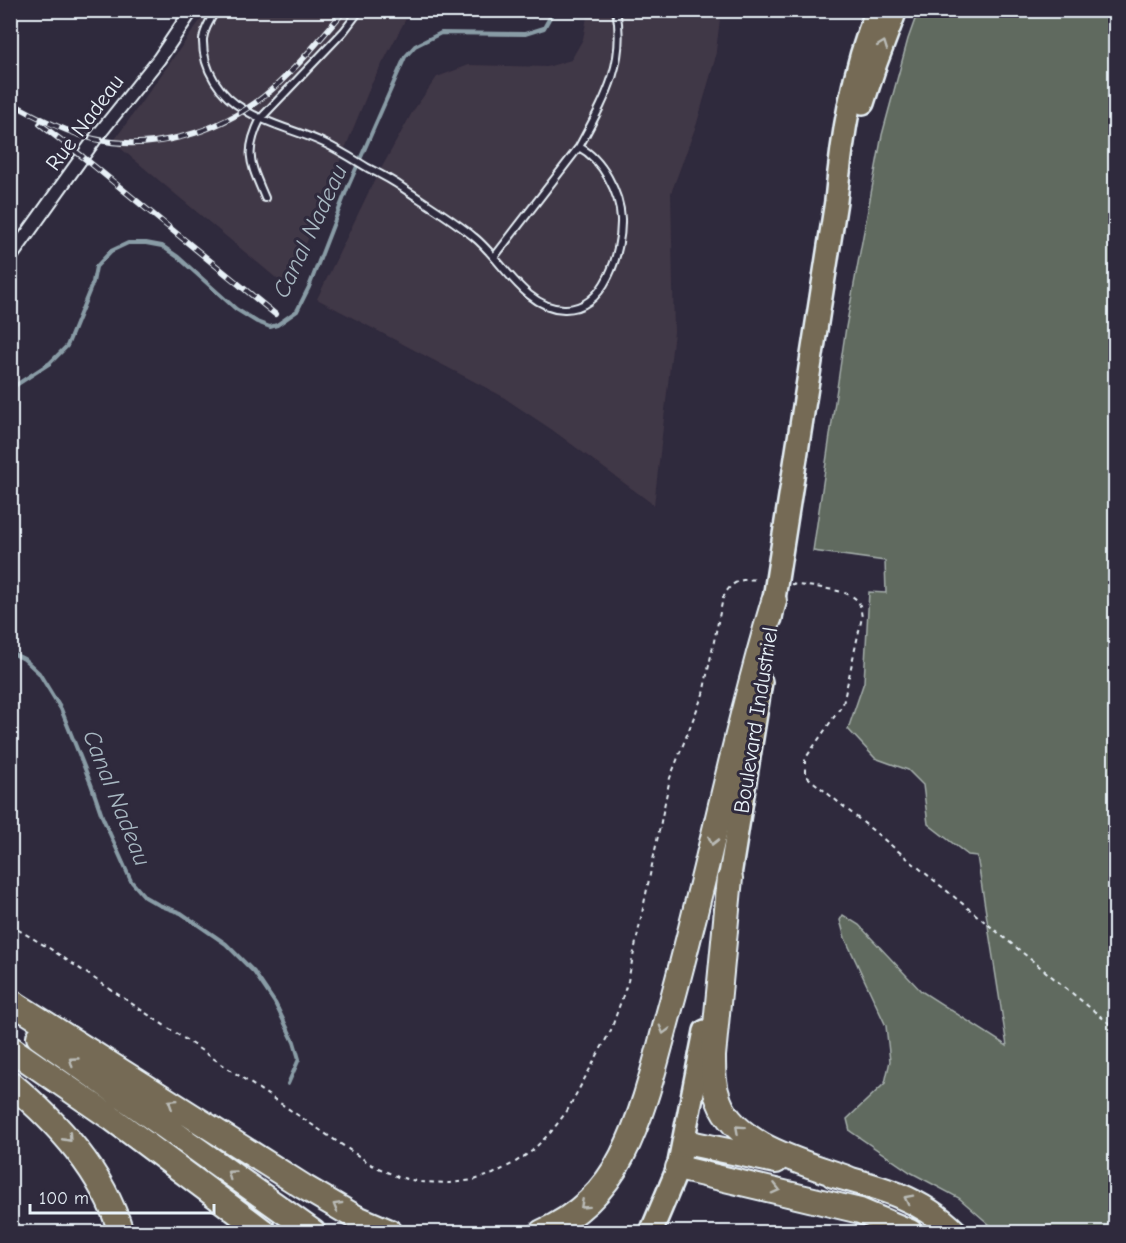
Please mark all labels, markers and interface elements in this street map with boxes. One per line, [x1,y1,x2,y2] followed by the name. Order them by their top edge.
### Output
[875,40,888,51] one-way arrow
[40,69,129,176] street label: Rue Nadeau
[267,160,353,302] water label: Canal Nadeau
[728,625,784,815] street label: Boulevard Industriel
[77,726,157,870] water label: Canal Nadeau
[708,836,721,846] one-way arrow
[658,1025,671,1035] one-way arrow
[68,1057,79,1068] one-way arrow
[168,1098,178,1110] one-way arrow
[735,1125,746,1136] one-way arrow
[61,1131,72,1142] one-way arrow
[227,1170,238,1181] one-way arrow
[30,1177,214,1215] scale bar
[771,1182,781,1195] one-way arrow
[39,1188,89,1209] text: 100 m
[903,1194,914,1206] one-way arrow
[581,1198,591,1209] one-way arrow
[333,1202,343,1214] one-way arrow

